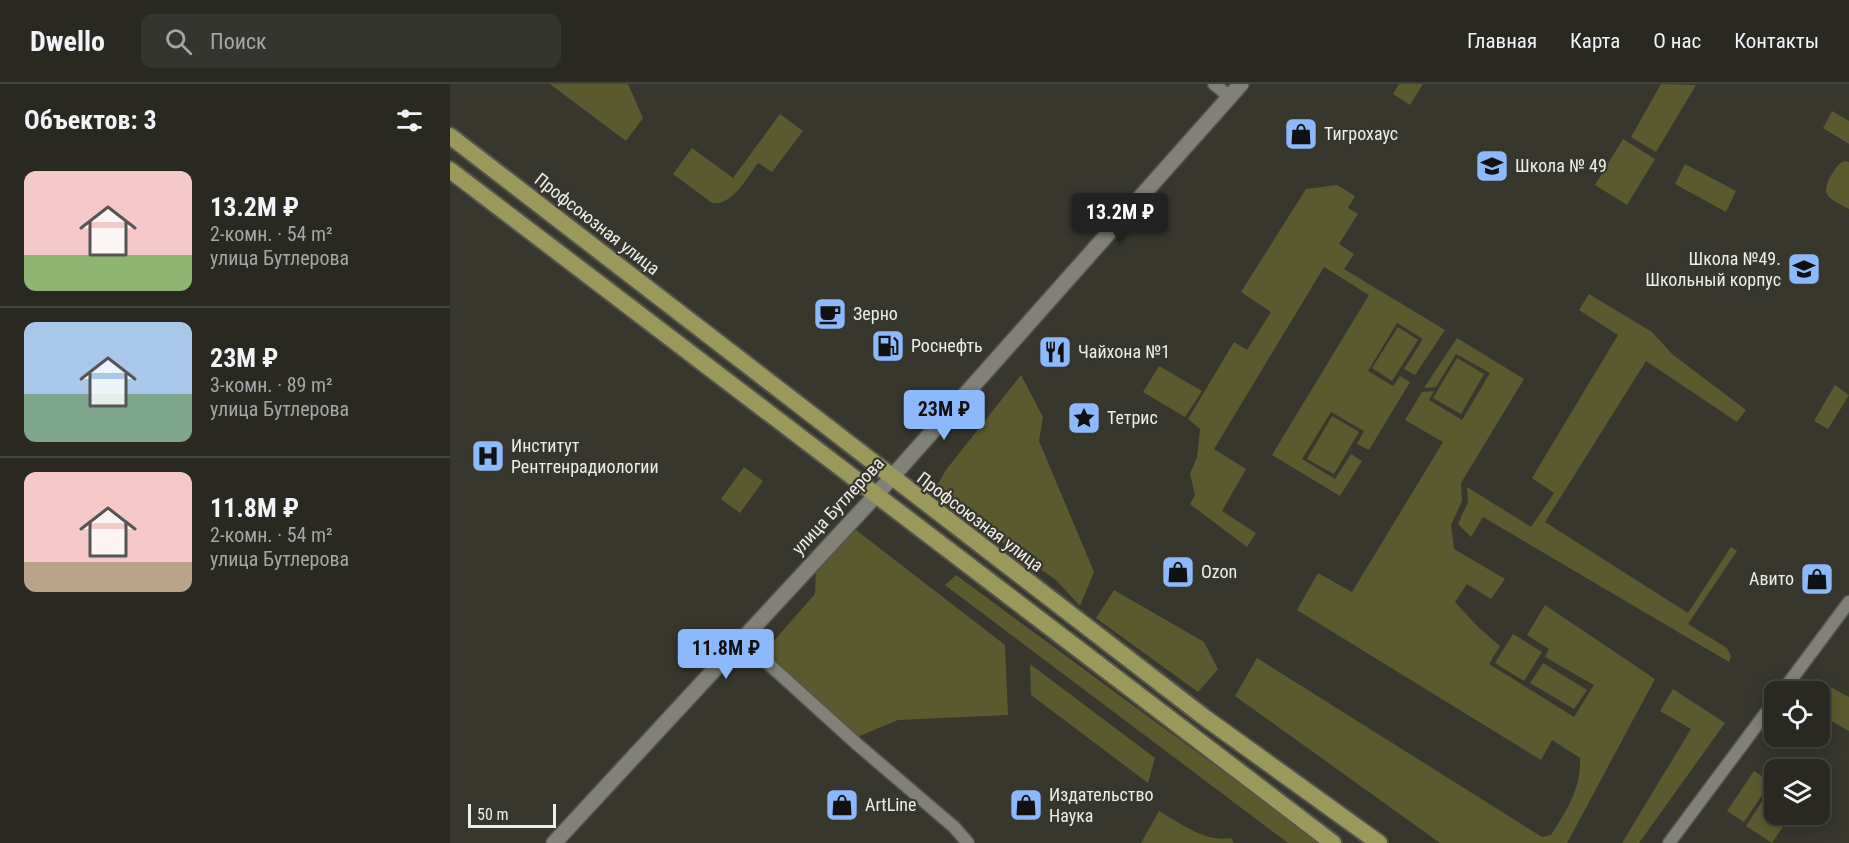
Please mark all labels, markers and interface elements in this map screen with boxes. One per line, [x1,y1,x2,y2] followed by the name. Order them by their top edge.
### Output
[141,14,561,68] search box
[30,25,105,58] text: Dwello
[162,25,195,58] icon: search
[210,29,267,54] text: Поиск
[1467,29,1537,53] text: Главная
[1570,29,1620,53] text: Карта
[1653,29,1701,53] text: О нас
[1734,29,1819,53] text: Контакты
[393,104,426,137] icon: filters
[24,105,157,135] text: Объектов: 3
[1283,116,1319,152] shop icon: Тигрохаус
[1324,123,1398,144] place label: Тигрохаус
[1474,148,1510,184] school or university icon: Школа № 49
[1515,155,1607,176] place label: Школа № 49
[531,168,664,279] street label: Профсоюзная улица
[210,192,299,222] text: 13.2M ₽
[1065,193,1175,244] pin: 13.2M ₽
[72,195,144,267] icon: home
[1086,200,1154,224] text: 13.2M ₽
[210,222,333,246] text: 2-комн. · 54 m²
[210,246,349,270] text: улица Бутлерова
[1645,248,1781,290] place label: Школа №49. Школьный корпус
[1786,251,1822,287] school or university icon: Школа №49. Школьный корпус
[812,296,848,332] cafe icon: Зерно
[853,303,898,324] place label: Зерно
[870,328,906,364] fuel station icon: Роснефть
[1037,334,1073,370] restaurant icon: Чайхона №1
[911,335,983,356] place label: Роснефть
[1078,341,1170,362] place label: Чайхона №1
[210,343,278,373] text: 23M ₽
[72,346,144,418] icon: home
[210,373,333,397] text: 3-комн. · 89 m²
[902,390,986,441] pin: 23M ₽
[210,397,349,421] text: улица Бутлерова
[918,397,970,421] text: 23M ₽
[1066,400,1102,436] place icon: Тетрис
[1107,407,1158,428] place label: Тетрис
[511,435,659,477] place label: Институт Рентгенрадиологии
[470,438,506,474] hospital icon: Институт Рентгенрадиологии
[787,453,888,559] street label: улица Бутлерова
[913,467,1048,576] street label: Профсоюзная улица
[210,493,299,523] text: 11.8M ₽
[72,496,144,568] icon: home
[210,523,333,547] text: 2-комн. · 54 m²
[210,547,349,571] text: улица Бутлерова
[1160,554,1196,590] shop icon: Ozon
[1201,561,1237,582] place label: Ozon
[1799,561,1835,597] shop icon: Авито
[1749,568,1794,589] place label: Авито
[671,629,781,680] pin: 11.8M ₽
[692,636,760,660] text: 11.8M ₽
[1764,681,1830,825] map controls
[1764,681,1830,747] button: locate
[1764,759,1830,825] button: layers
[1049,784,1154,826] place label: Издательство Наука
[824,787,860,823] shop icon: ArtLine
[1008,787,1044,823] shop icon: Издательство Наука
[865,794,916,815] place label: ArtLine
[468,801,556,828] scale bar
[477,805,509,824] text: 50 m

